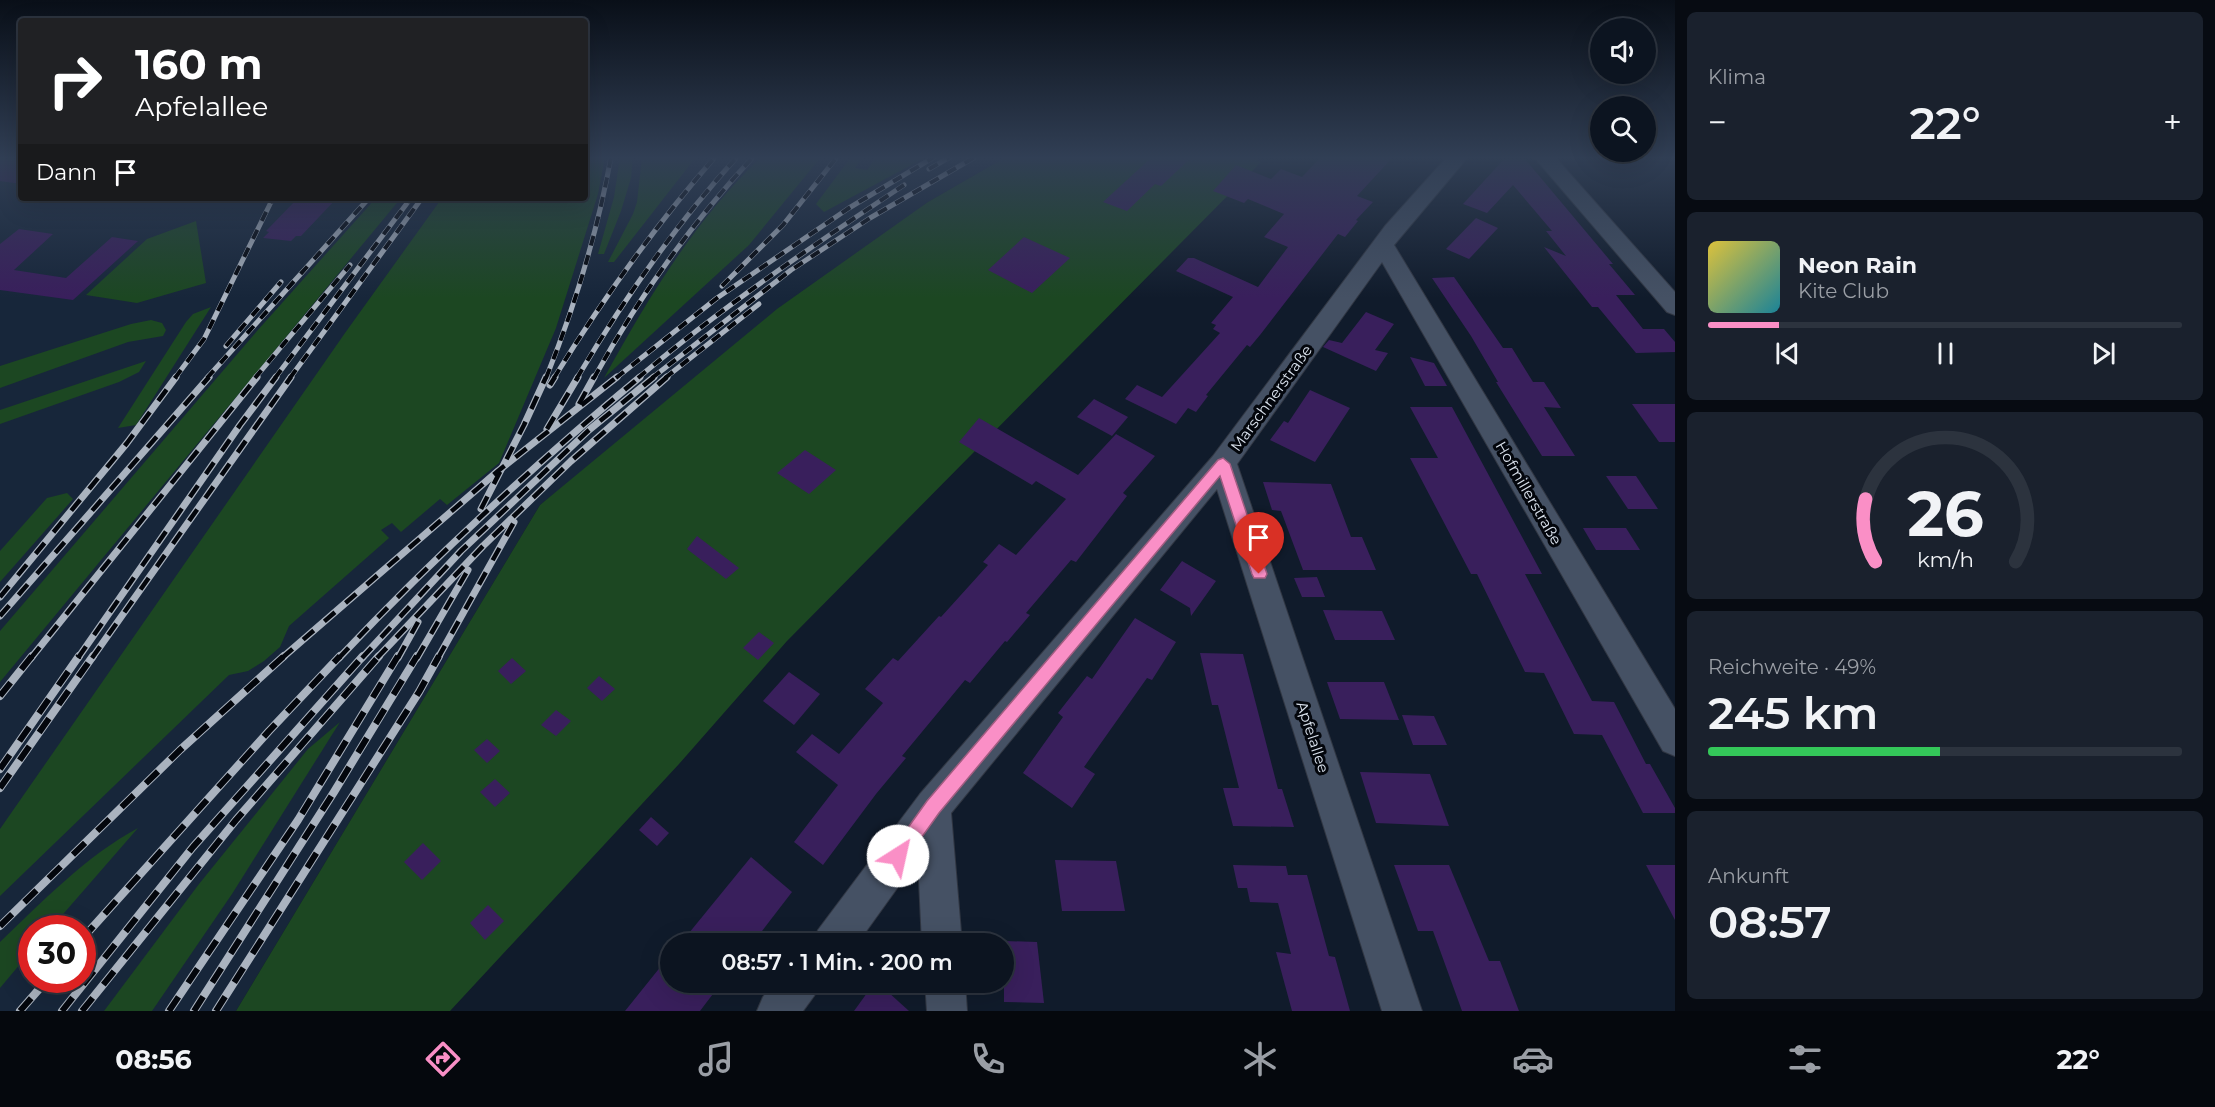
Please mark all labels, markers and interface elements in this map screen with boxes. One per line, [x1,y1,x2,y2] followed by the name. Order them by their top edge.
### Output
[1590,18,1656,162] map controls
[1590,18,1656,84] button: sound
[135,38,263,90] text: 160 m
[36,42,114,120] icon: right
[1708,65,1766,89] text: Klima
[135,90,268,123] text: Apfelallee
[1909,95,1981,150] text: 22°
[1590,96,1656,162] button: search
[1708,102,1727,142] text: −
[2163,102,2182,142] text: +
[109,156,142,189] icon: arrive
[36,159,97,186] text: Dann
[1798,252,1917,279] text: Neon Rain
[1798,279,1889,303] text: Kite Club
[1771,337,1804,370] icon: previous
[1929,337,1962,370] icon: pause
[2087,337,2120,370] icon: next
[1226,341,1316,455] street label: Marschnerstraße
[1492,438,1566,548] street label: Hofmillerstraße
[1907,477,1983,553] text: 26
[1233,512,1284,574] pin
[1242,521,1275,554] icon: arrive
[1916,547,1974,573] text: km/h
[1708,655,1876,679] text: Reichweite · 49%
[1708,685,1879,740] text: 245 km
[1293,699,1333,775] street label: Apfelallee
[866,824,930,888] position arrow
[1708,864,1789,888] text: Ankunft
[1708,894,1832,949] text: 08:57
[18,915,96,993] speed limit sign: 30
[721,949,953,976] text: 08:57 · 1 Min. · 200 m
[422,1038,464,1080] icon: directions
[695,1038,737,1080] icon: music
[967,1038,1009,1080] icon: phone
[1239,1038,1281,1080] icon: climate
[1512,1038,1554,1080] icon: car
[1784,1038,1826,1080] icon: filters
[115,1043,192,1076] text: 08:56
[2057,1043,2100,1076] text: 22°

